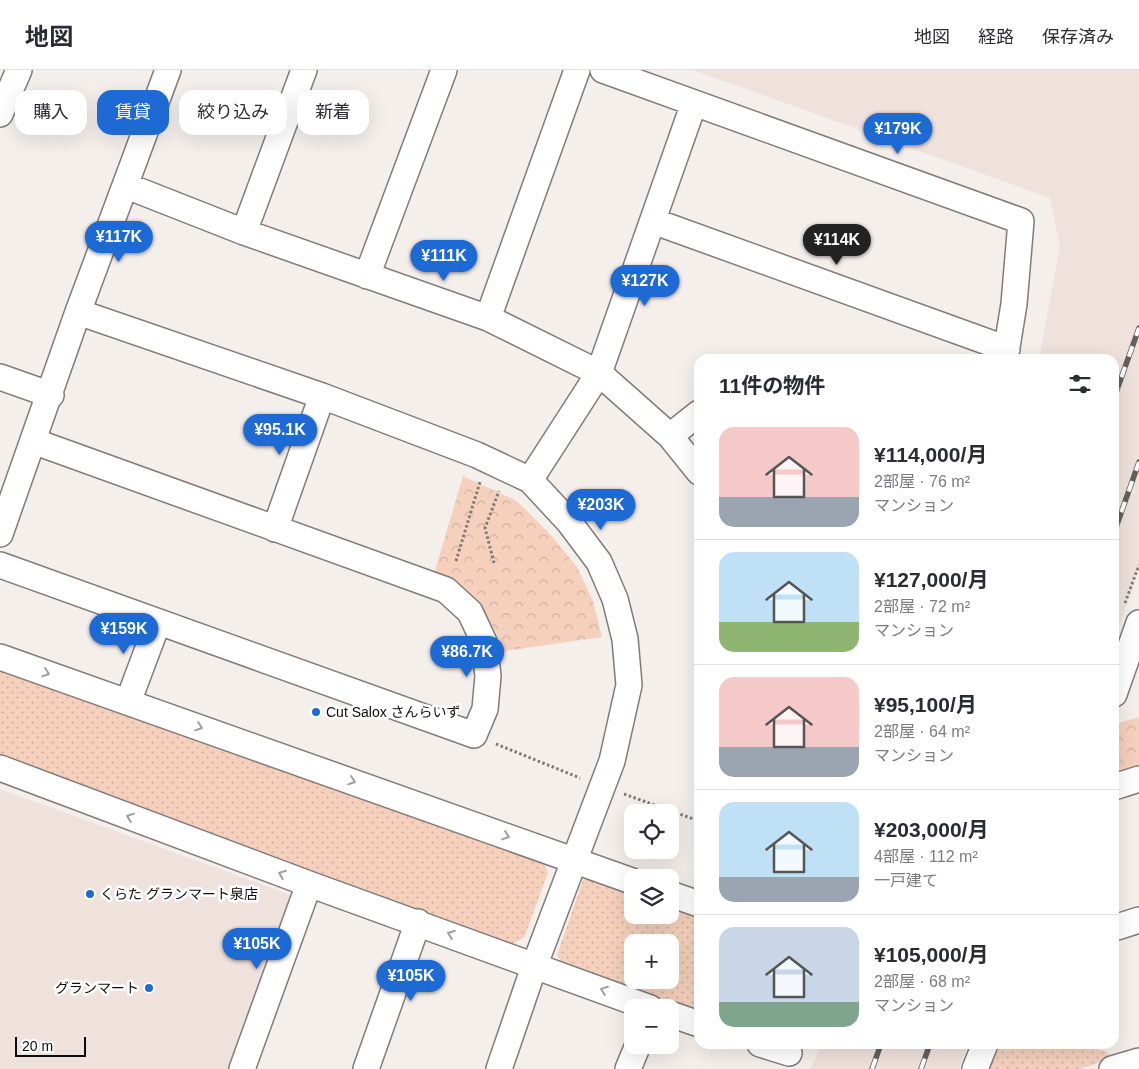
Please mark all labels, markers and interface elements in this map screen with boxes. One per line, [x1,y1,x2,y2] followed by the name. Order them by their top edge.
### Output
[25,23,73,50] text: 地図
[914,27,950,47] text: 地図
[978,27,1014,47] text: 経路
[1042,27,1114,47] text: 保存済み
[15,90,87,135] chip: 購入
[97,90,169,135] chip: 賃貸
[179,90,287,135] chip: 絞り込み
[297,90,369,135] chip: 新着
[863,112,933,155] pin: ¥179K
[874,120,922,137] text: ¥179K
[84,220,154,263] pin: ¥117K
[802,224,872,266] pin: ¥114K
[96,228,142,245] text: ¥117K
[814,231,860,248] text: ¥114K
[409,240,479,282] pin: ¥111K
[421,247,467,264] text: ¥111K
[610,264,680,307] pin: ¥127K
[621,272,669,289] text: ¥127K
[1066,370,1094,398] icon: filters
[719,374,825,397] text: 11件の物件
[239,414,321,456] pin: ¥95.1K
[254,421,306,438] text: ¥95.1K
[874,443,987,466] text: ¥114,000/月
[759,447,819,507] icon: home
[874,473,970,490] text: 2部屋 · 76 m²
[566,488,636,531] pin: ¥203K
[577,496,625,513] text: ¥203K
[874,497,954,514] text: マンション
[874,568,988,591] text: ¥127,000/月
[759,572,819,632] icon: home
[874,598,970,615] text: 2部屋 · 72 m²
[89,612,159,655] pin: ¥159K
[100,620,148,637] text: ¥159K
[874,622,954,639] text: マンション
[426,636,508,678] pin: ¥86.7K
[441,643,493,660] text: ¥86.7K
[41,667,50,677] one-way arrow
[874,693,977,716] text: ¥95,100/月
[759,697,819,757] icon: home
[326,704,461,720] place label: Cut Salox さんらいず
[310,706,322,718] marker: Cut Salox さんらいず
[194,721,203,731] one-way arrow
[874,723,970,740] text: 2部屋 · 64 m²
[874,747,954,764] text: マンション
[348,776,356,786] one-way arrow
[624,804,679,1054] map controls
[624,804,679,859] button: locate
[126,812,135,823] one-way arrow
[874,818,988,841] text: ¥203,000/月
[759,822,819,882] icon: home
[501,830,509,840] one-way arrow
[874,848,978,865] text: 4部屋 · 112 m²
[624,869,679,924] button: layers
[278,870,287,880] one-way arrow
[874,872,938,889] text: 一戸建て
[100,886,258,902] place label: くらた グランマート泉店
[84,888,96,900] marker: くらた グランマート泉店
[222,928,292,970] pin: ¥105K
[448,930,456,940] one-way arrow
[624,934,679,989] button: +
[233,935,281,952] text: ¥105K
[874,943,988,966] text: ¥105,000/月
[759,947,819,1007] icon: home
[376,960,446,1002] pin: ¥105K
[387,967,435,984] text: ¥105K
[874,973,970,990] text: 2部屋 · 68 m²
[55,980,139,996] place label: グランマート
[143,982,155,994] marker: グランマート
[600,986,609,996] one-way arrow
[874,997,954,1014] text: マンション
[624,999,679,1054] button: −
[15,1034,86,1057] scale bar
[22,1038,53,1054] text: 20 m

